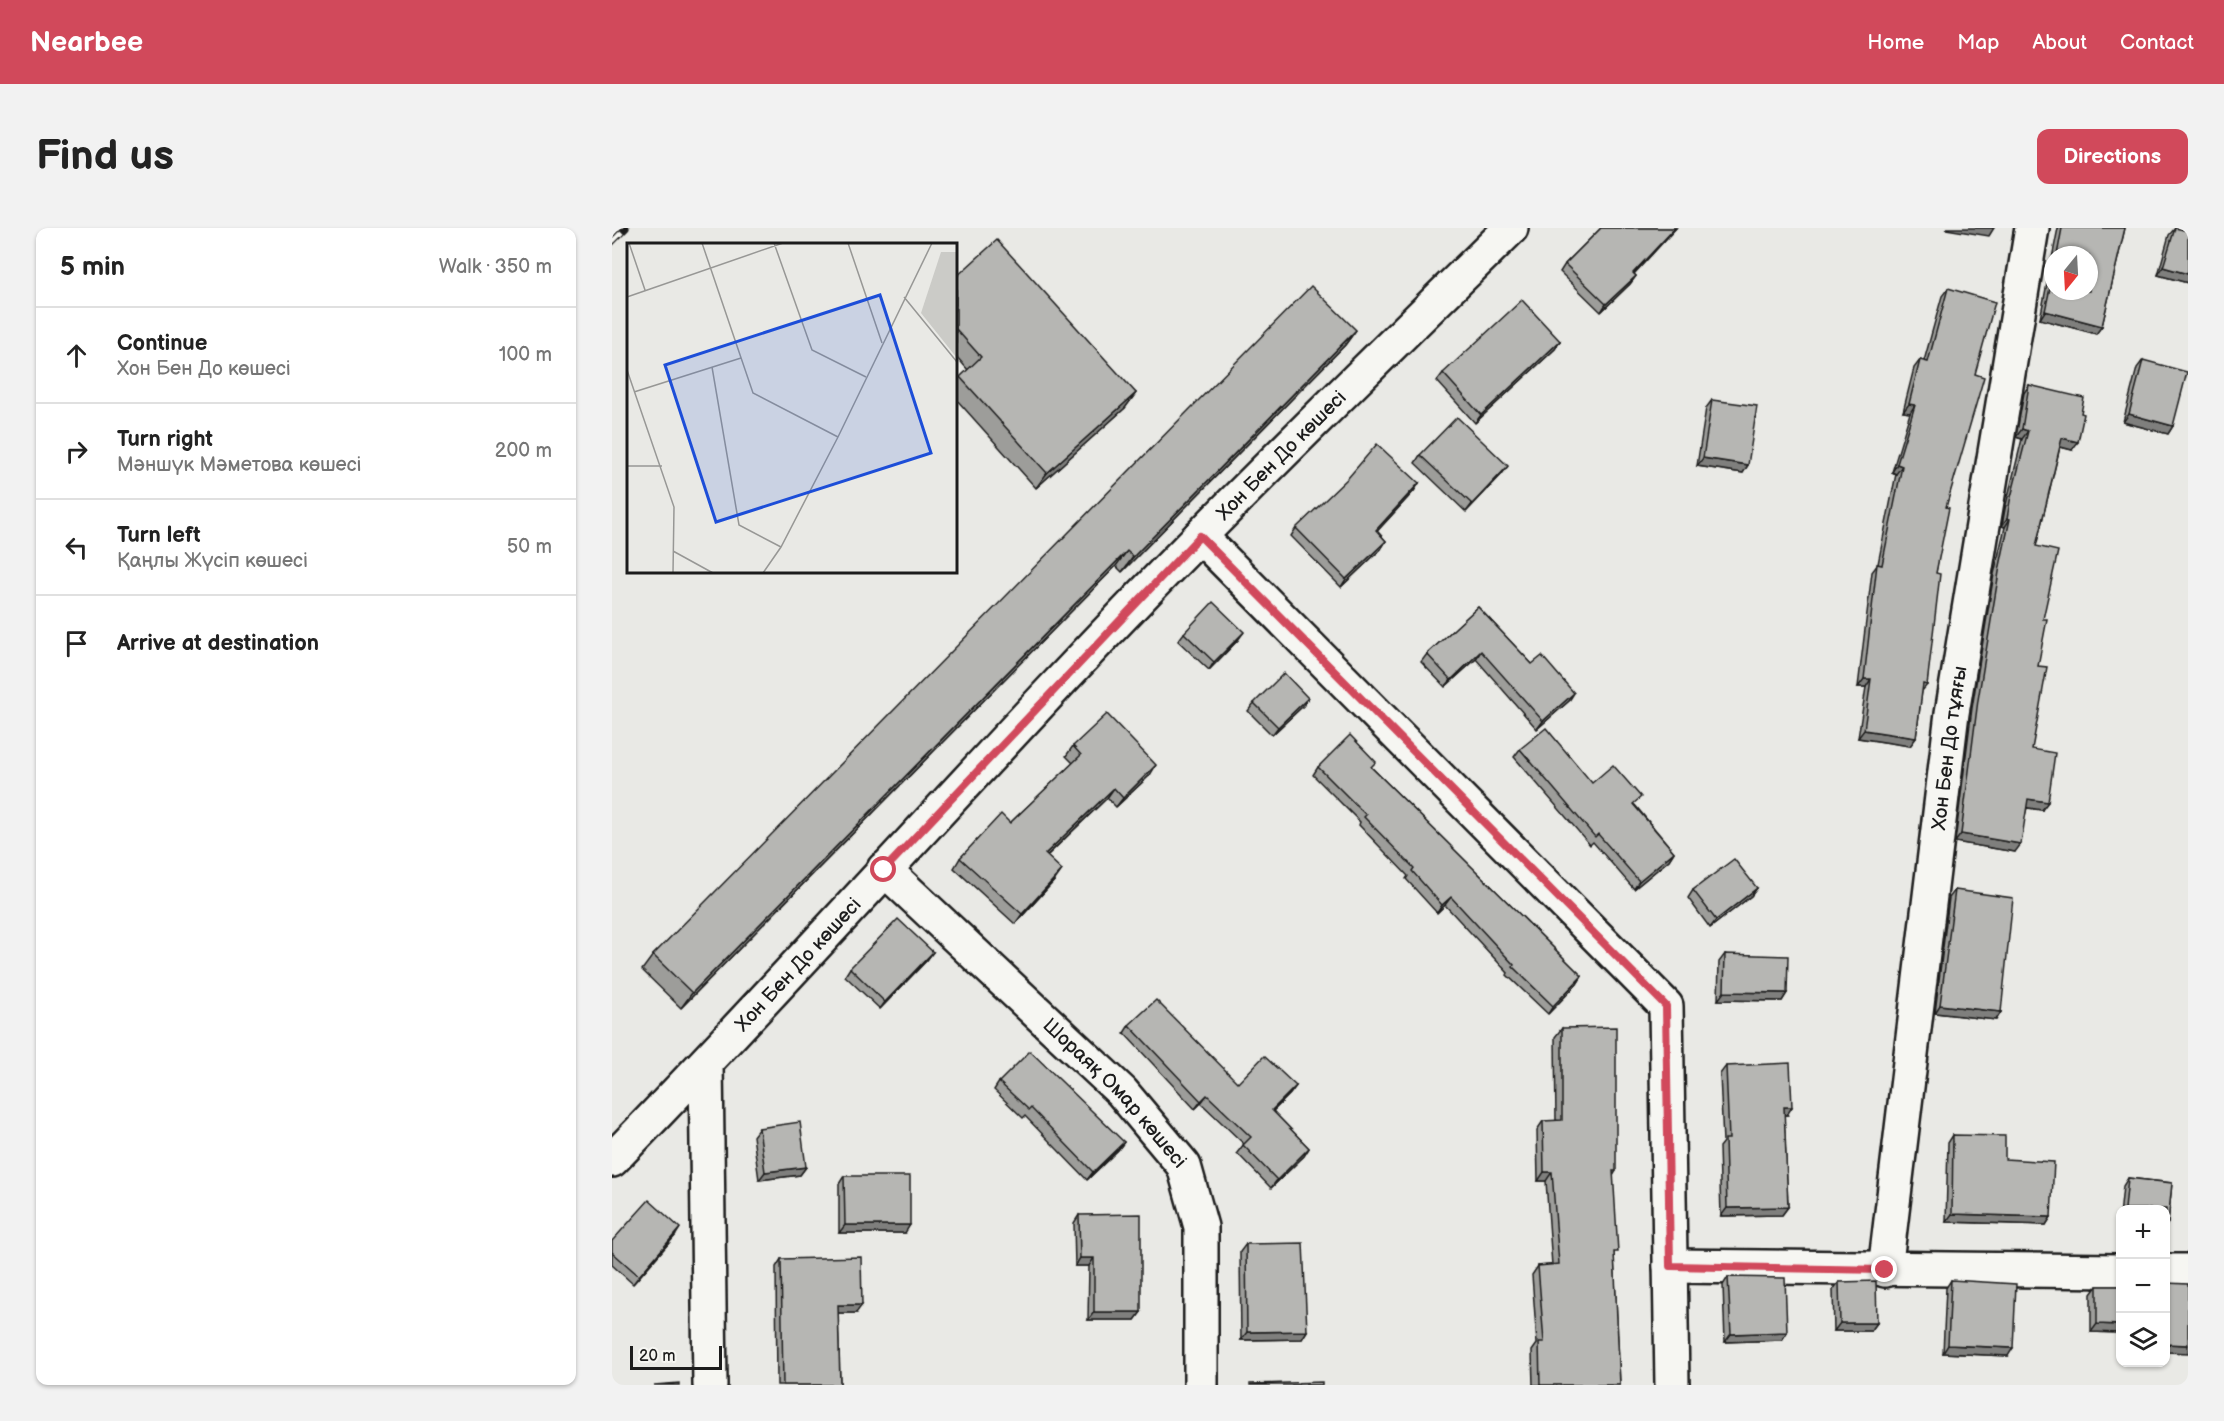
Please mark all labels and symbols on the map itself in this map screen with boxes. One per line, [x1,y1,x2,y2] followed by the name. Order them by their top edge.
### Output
[627,243,957,573] inset map
[2044,246,2098,300] north arrow
[1212,386,1352,525] street label: Хон Бен До көшесі
[1927,664,1973,831] street label: Хон Бен До тұяғы
[870,856,896,882] route start
[730,893,866,1037] street label: Хон Бен До көшесі
[1038,1013,1191,1173] street label: Шораяқ Омар көшесі
[1871,1256,1897,1282] route end
[630,1343,722,1370] scale bar

